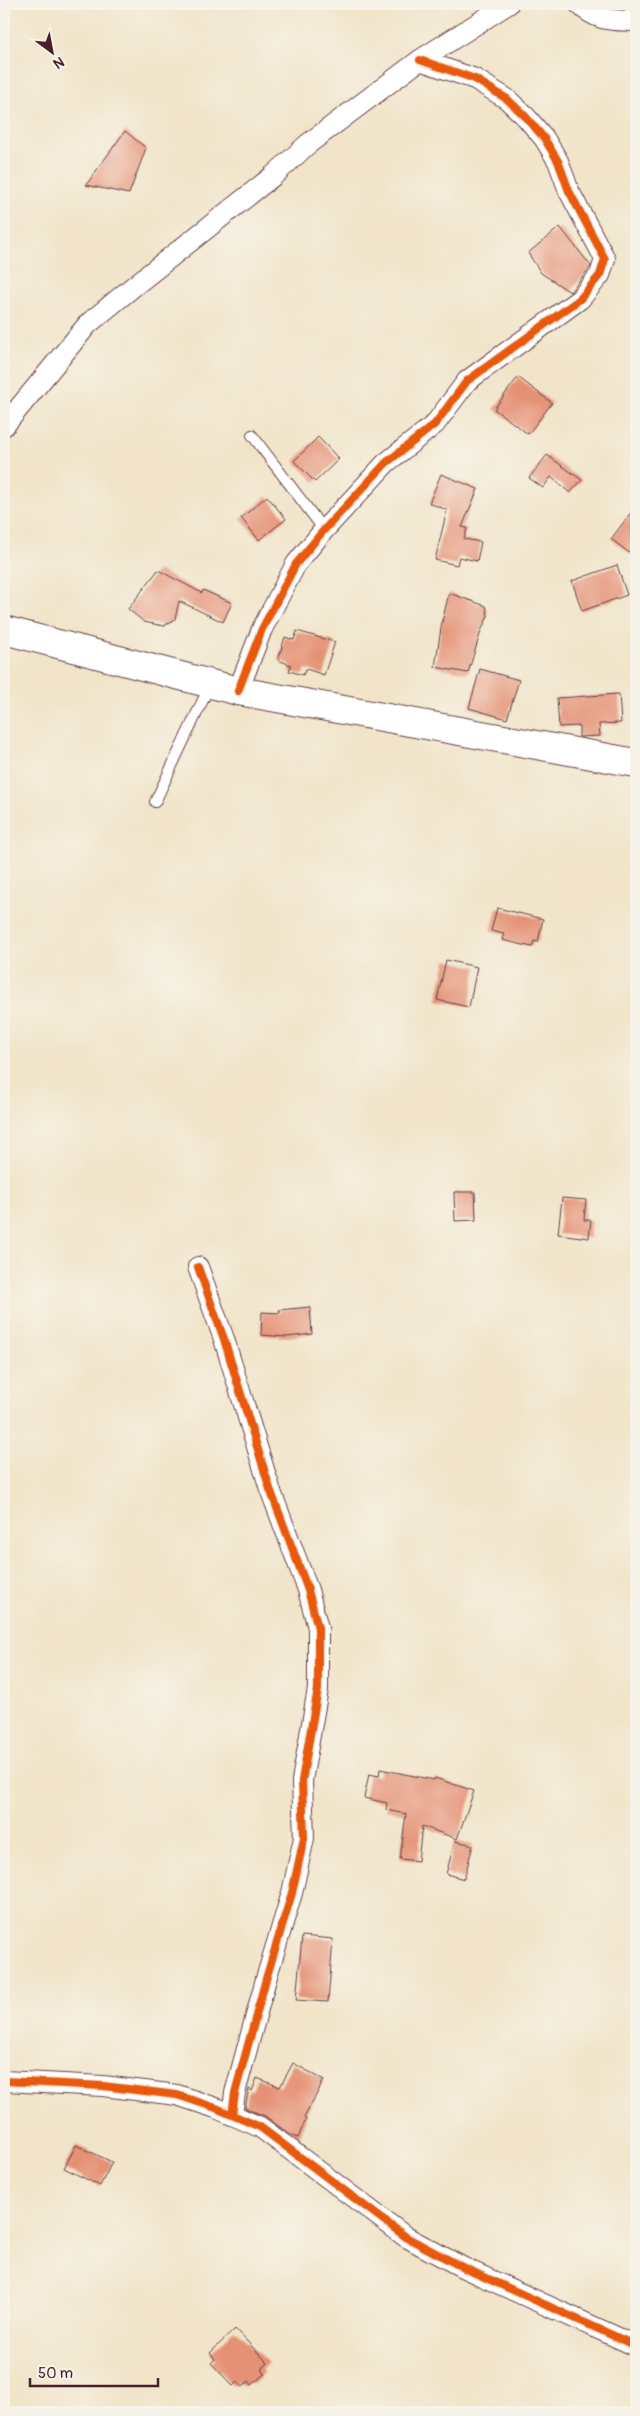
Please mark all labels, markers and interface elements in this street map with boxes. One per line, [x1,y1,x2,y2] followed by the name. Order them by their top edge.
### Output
[28,28,78,78] north arrow
[50,53,67,72] text: N
[30,2356,158,2388] scale bar
[38,2364,73,2383] text: 50 m

